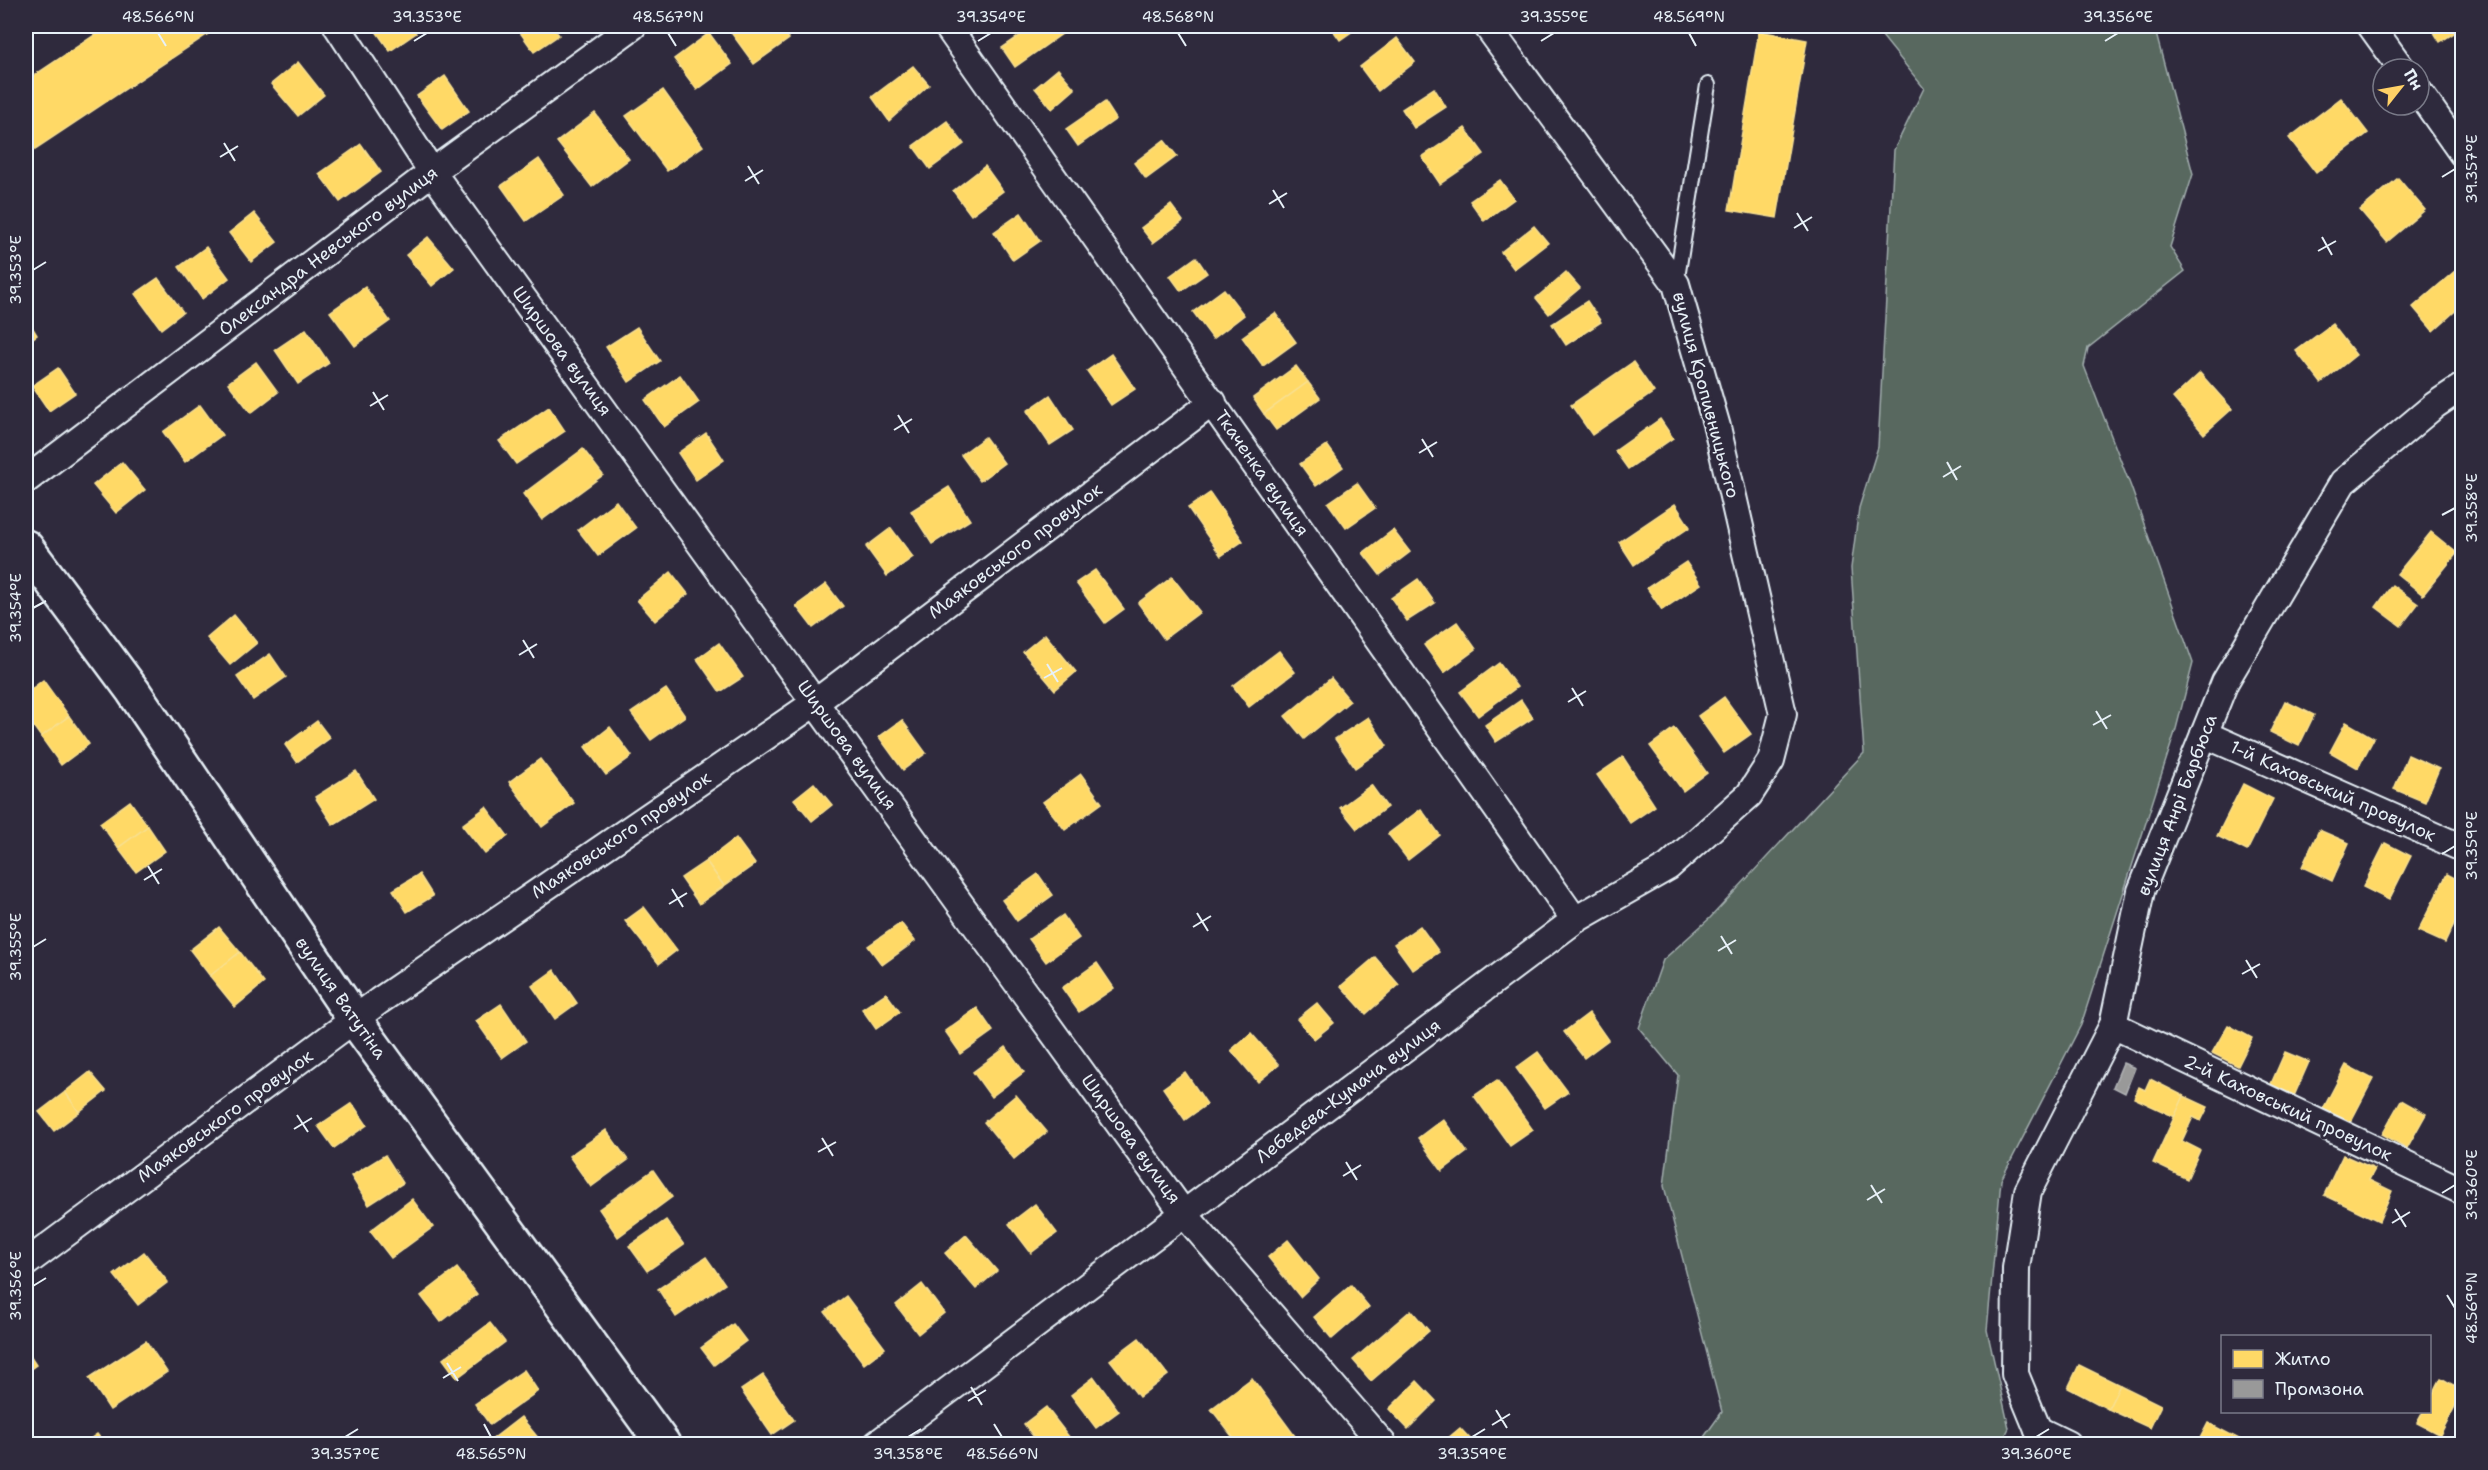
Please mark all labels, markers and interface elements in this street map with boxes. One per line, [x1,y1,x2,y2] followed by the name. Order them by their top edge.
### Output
[122,7,194,27] text: 48.566°N
[392,7,462,27] text: 39.353°E
[632,7,704,27] text: 48.567°N
[956,7,1026,27] text: 39.354°E
[1142,7,1214,27] text: 48.568°N
[1520,7,1588,27] text: 39.355°E
[1653,7,1725,27] text: 48.569°N
[2083,7,2153,27] text: 39.356°E
[2371,57,2431,117] north arrow
[2399,65,2428,94] text: Пн
[2462,134,2482,204] text: 39.357°E
[214,161,442,341] street label: Олександра Невського вулиця
[6,235,26,305] text: 39.353°E
[507,281,617,421] street label: Ширшова вулиця
[1667,289,1745,501] street label: вулиця Кропивницького
[1209,405,1315,541] street label: Ткаченка вулиця
[2462,473,2482,543] text: 39.358°E
[923,477,1107,624] street label: Маяковського провулок
[6,573,26,643] text: 39.354°E
[792,675,902,815] street label: Ширшова вулиця
[2131,711,2223,899] street label: вулиця Анрі Барбюса
[2226,735,2440,847] street label: 1-й Каховський провулок
[526,766,716,904] street label: Маяковського провулок
[2462,811,2482,881] text: 39.359°E
[6,913,26,981] text: 39.355°E
[290,932,392,1064] street label: вулиця Ватутіна
[1251,1013,1445,1169] street label: Лебедєва-Кумача вулиця
[132,1044,318,1188] street label: Маяковського провулок
[2180,1049,2396,1167] street label: 2-й Каховський провулок
[1076,1069,1186,1209] street label: Ширшова вулиця
[2462,1149,2482,1221] text: 39.360°E
[6,1251,26,1321] text: 39.356°E
[2462,1272,2482,1344] text: 48.569°N
[2221,1335,2431,1413] legend
[2275,1347,2331,1371] text: Житло
[2275,1377,2364,1401] text: Промзона
[310,1444,380,1464] text: 39.357°E
[455,1444,527,1464] text: 48.565°N
[873,1444,943,1464] text: 39.358°E
[966,1444,1038,1464] text: 48.566°N
[1437,1444,1507,1464] text: 39.359°E
[2000,1444,2072,1464] text: 39.360°E

